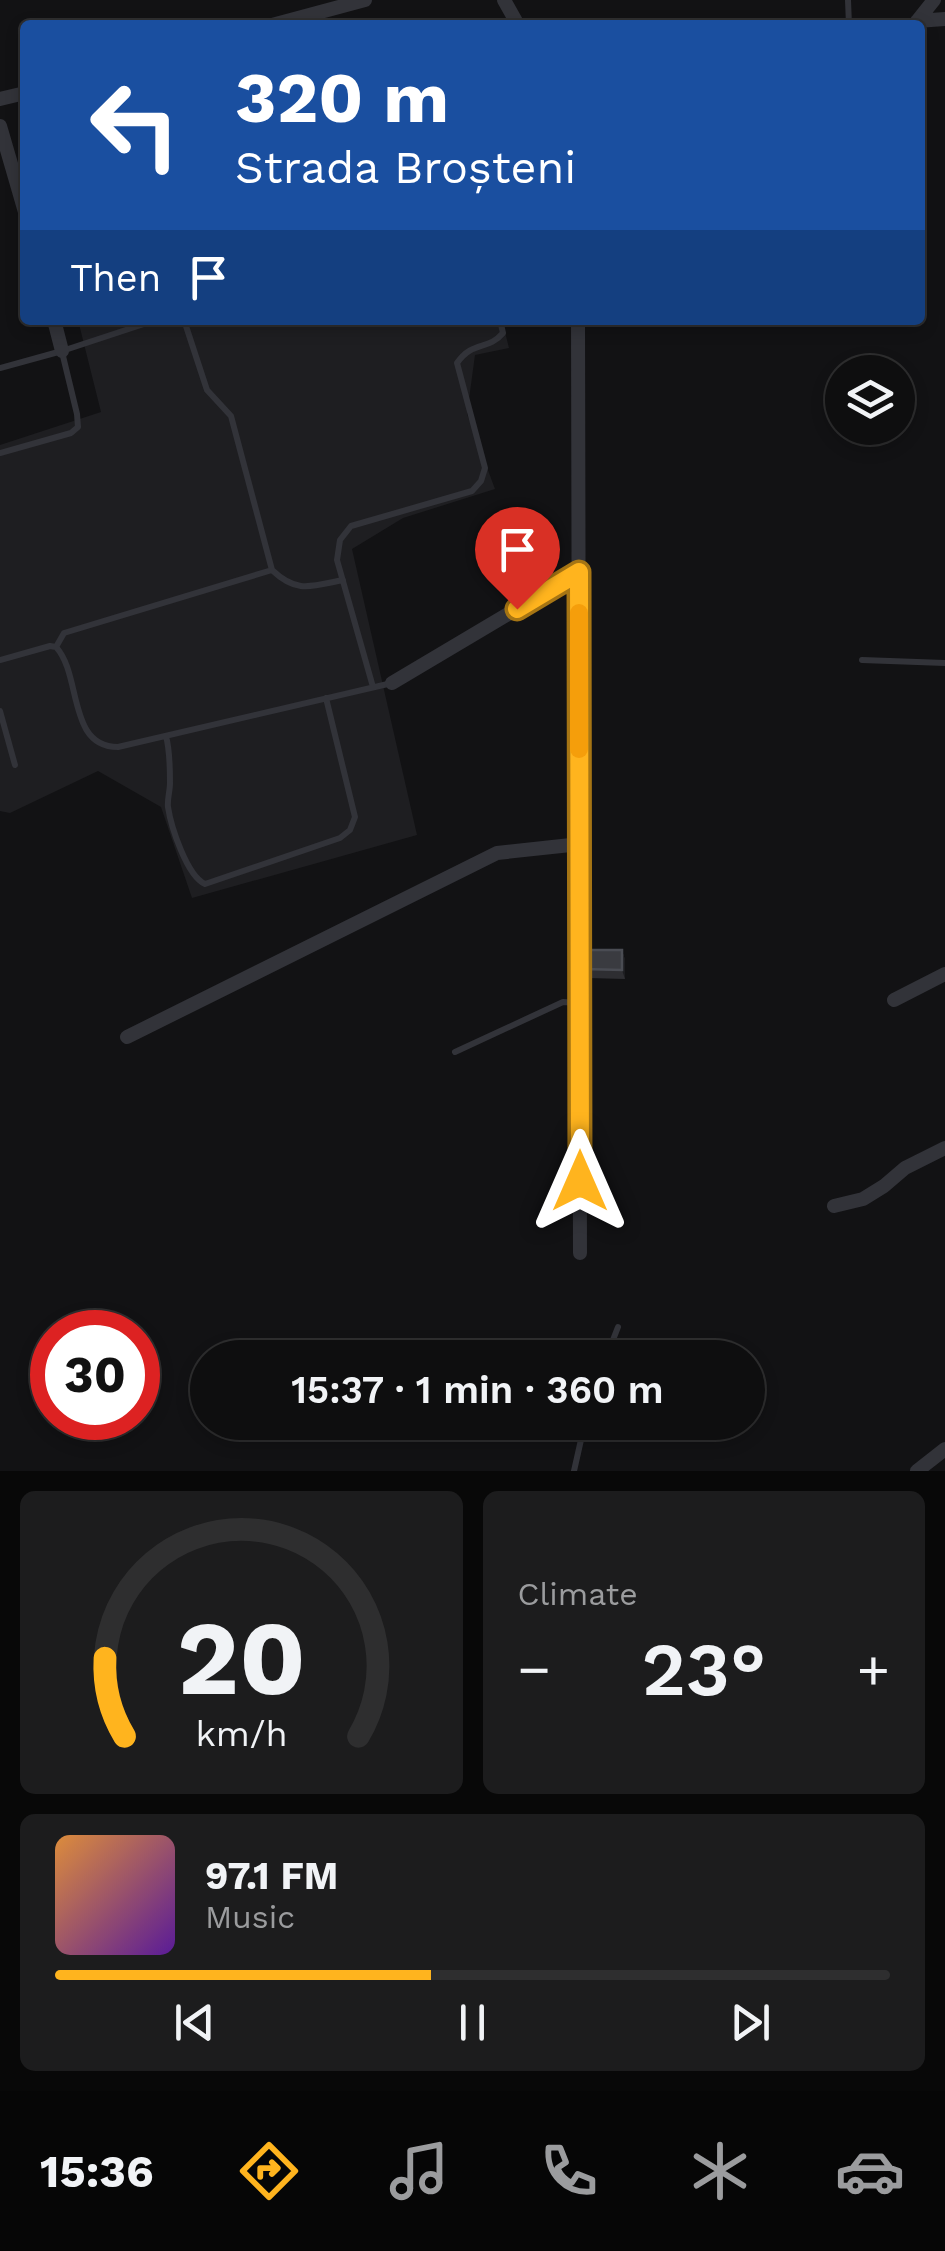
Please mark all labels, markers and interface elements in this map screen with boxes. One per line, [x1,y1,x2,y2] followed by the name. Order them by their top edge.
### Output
[235,57,449,139] text: 320 m
[70,60,200,190] icon: left
[235,141,576,194] text: Strada Broșteni
[181,250,236,305] icon: arrive
[70,256,161,300] text: Then
[825,355,915,445] map controls
[825,355,915,445] button: layers
[475,507,560,610] pin
[490,522,545,577] icon: arrive
[528,1129,632,1233] position arrow
[30,1310,160,1440] speed limit sign: 30
[291,1368,664,1412] text: 15:37 · 1 min · 360 m
[518,1575,638,1613] text: Climate
[177,1597,306,1719] text: 20
[641,1625,766,1713] text: 23°
[518,1637,551,1701] text: −
[857,1637,890,1701] text: +
[195,1713,287,1755] text: km/h
[205,1854,338,1898] text: 97.1 FM
[205,1898,295,1936] text: Music
[167,1995,222,2050] icon: previous
[445,1995,500,2050] icon: pause
[723,1995,778,2050] icon: next
[234,2136,304,2206] icon: directions
[384,2136,454,2206] icon: music
[534,2136,604,2206] icon: phone
[685,2136,755,2206] icon: climate
[835,2136,905,2206] icon: car
[40,2145,154,2198] text: 15:36

